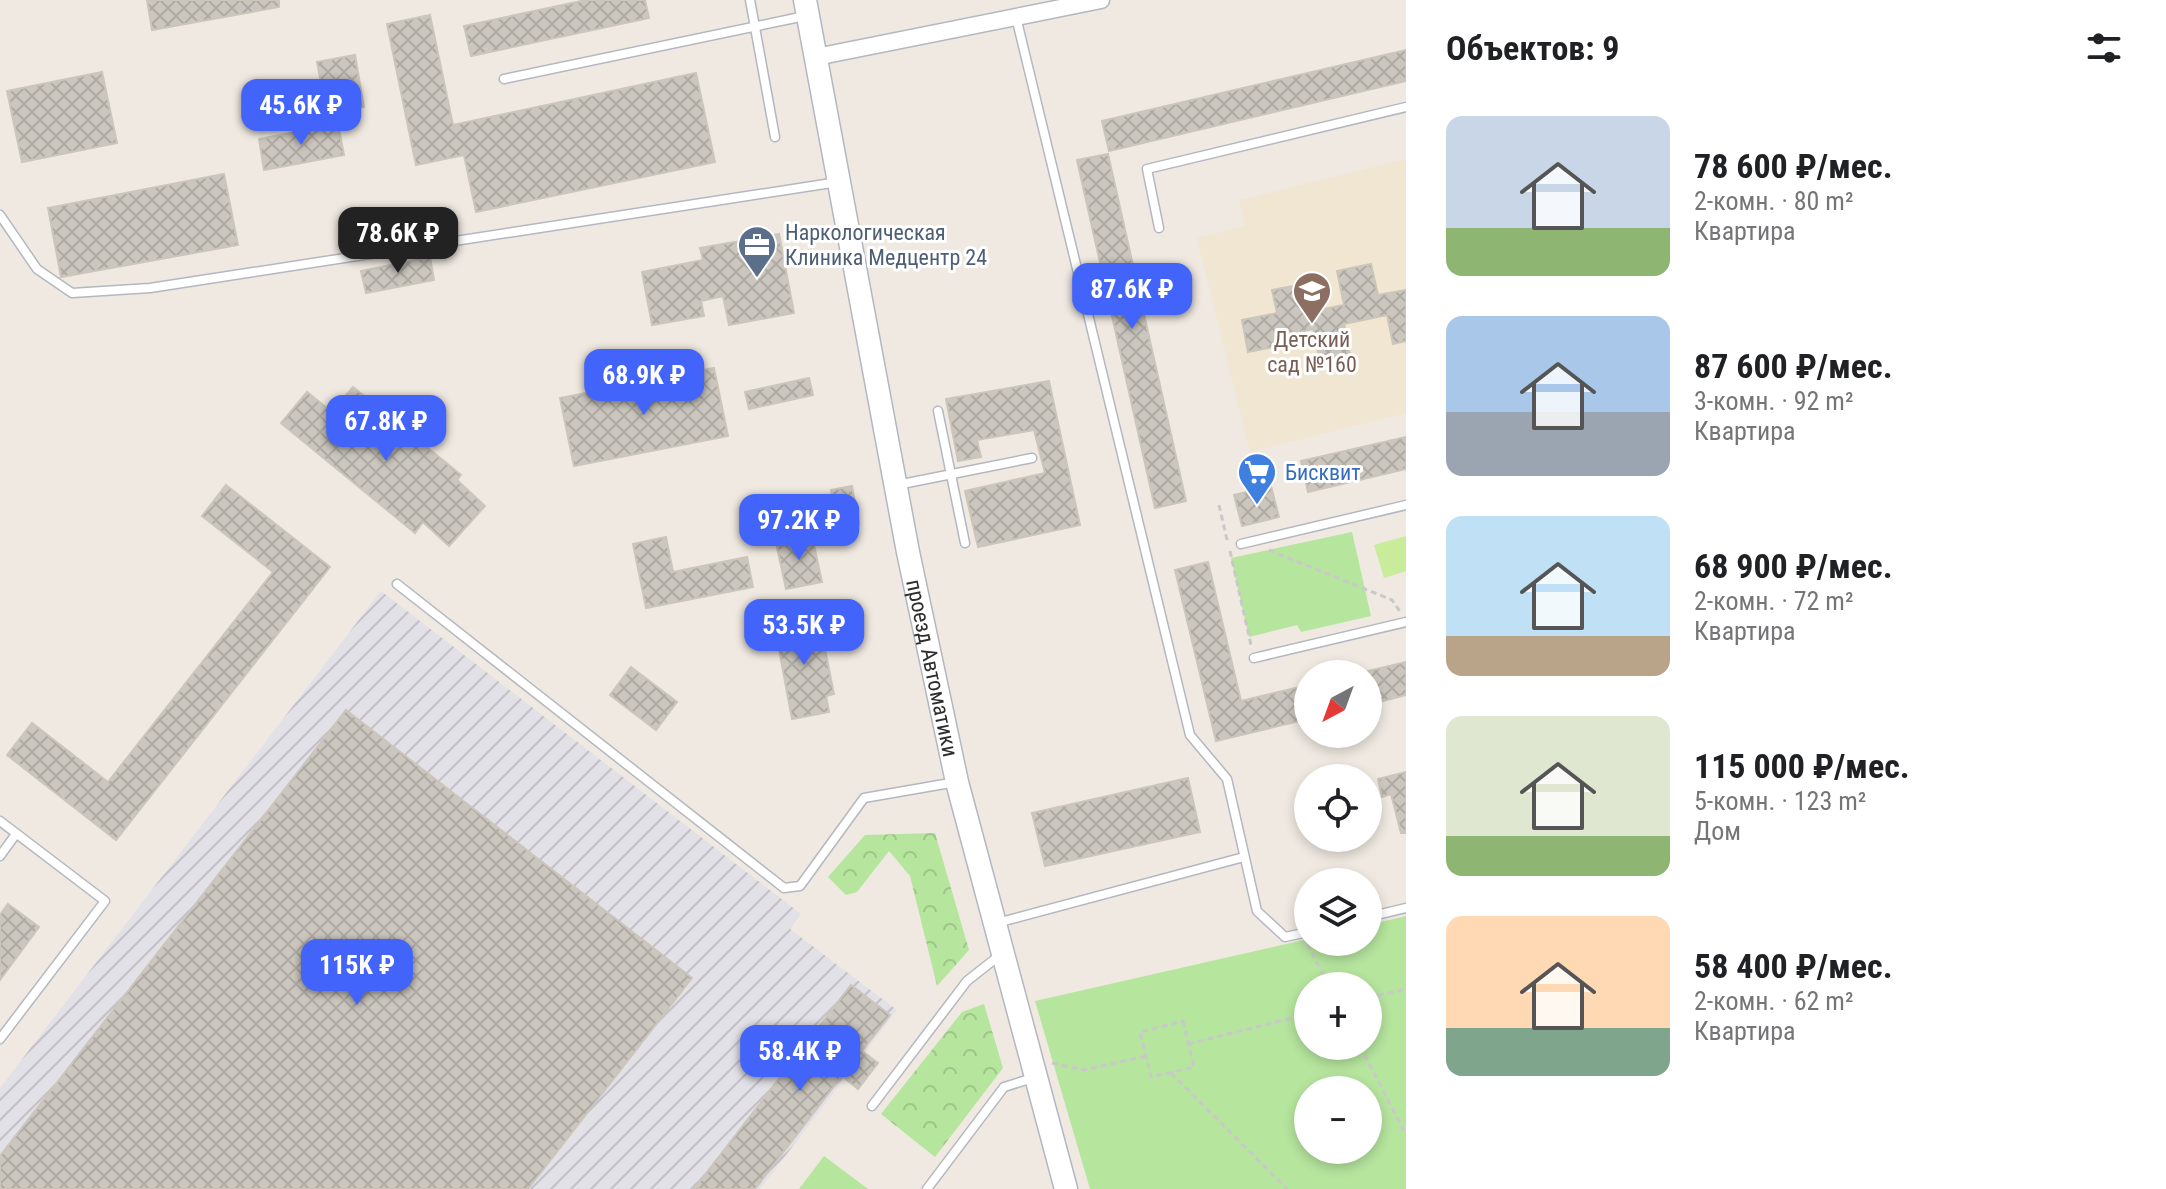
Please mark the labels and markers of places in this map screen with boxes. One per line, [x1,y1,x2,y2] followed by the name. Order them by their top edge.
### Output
[227,79,375,147] pin: 45.6K ₽
[324,207,472,275] pin: 78.6K ₽
[785,220,987,270] place label: Наркологическая Клиника Медцентр 24
[736,224,778,279] office icon: Наркологическая Клиника Медцентр 24
[1058,263,1206,331] pin: 87.6K ₽
[1291,270,1333,325] school or university icon: Детский сад №160
[1267,327,1357,377] place label: Детский сад №160
[570,349,718,417] pin: 68.9K ₽
[312,395,460,463] pin: 67.8K ₽
[1236,451,1278,506] supermarket icon: Бисквит
[1285,460,1361,485] place label: Бисквит
[725,494,873,562] pin: 97.2K ₽
[730,599,878,667] pin: 53.5K ₽
[292,939,422,1007] pin: 115K ₽
[726,1025,874,1093] pin: 58.4K ₽

